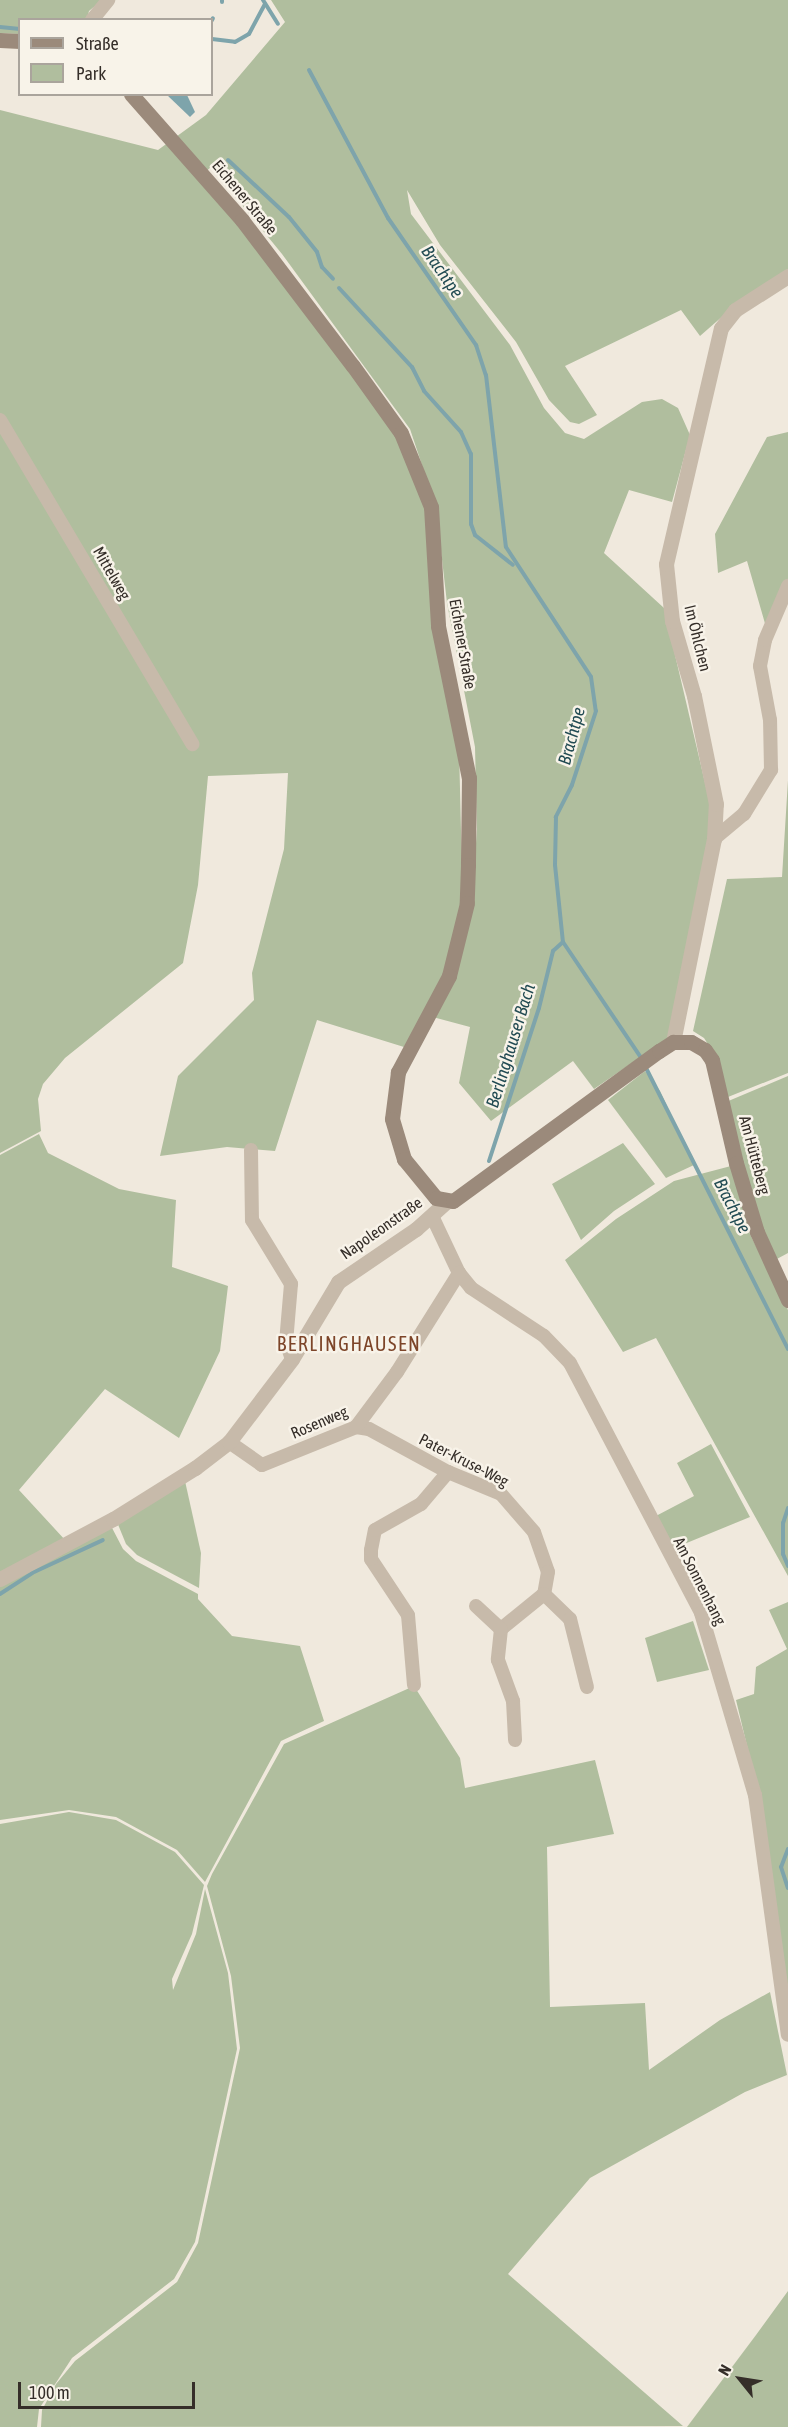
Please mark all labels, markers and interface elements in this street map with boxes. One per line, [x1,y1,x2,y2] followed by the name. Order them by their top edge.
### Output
[18,18,213,96] legend
[76,33,119,54] text: Straße
[76,63,106,84] text: Park
[208,156,282,238] street label: Eichener Straße
[416,242,468,302] water label: Brachtpe
[89,543,135,603] street label: Mittelweg
[446,597,480,691] street label: Eichener Straße
[680,603,716,673] street label: Im Öhlchen
[554,705,590,767] water label: Brachtpe
[482,981,540,1111] water label: Berlinghauser Bach
[735,1113,775,1197] street label: Am Hütteberg
[709,1175,755,1237] water label: Brachtpe
[336,1193,426,1263] street label: Napoleonstraße
[277,1331,421,1355] district label: BERLINGHAUSEN
[288,1401,350,1443] street label: Rosenweg
[416,1429,512,1491] street label: Pater-Kruse-Weg
[670,1534,730,1628] street label: Am Sonnenhang
[710,2349,770,2409] north arrow
[714,2361,735,2379] text: N
[21,2370,198,2408] scale bar
[29,2382,70,2403] text: 100 m

